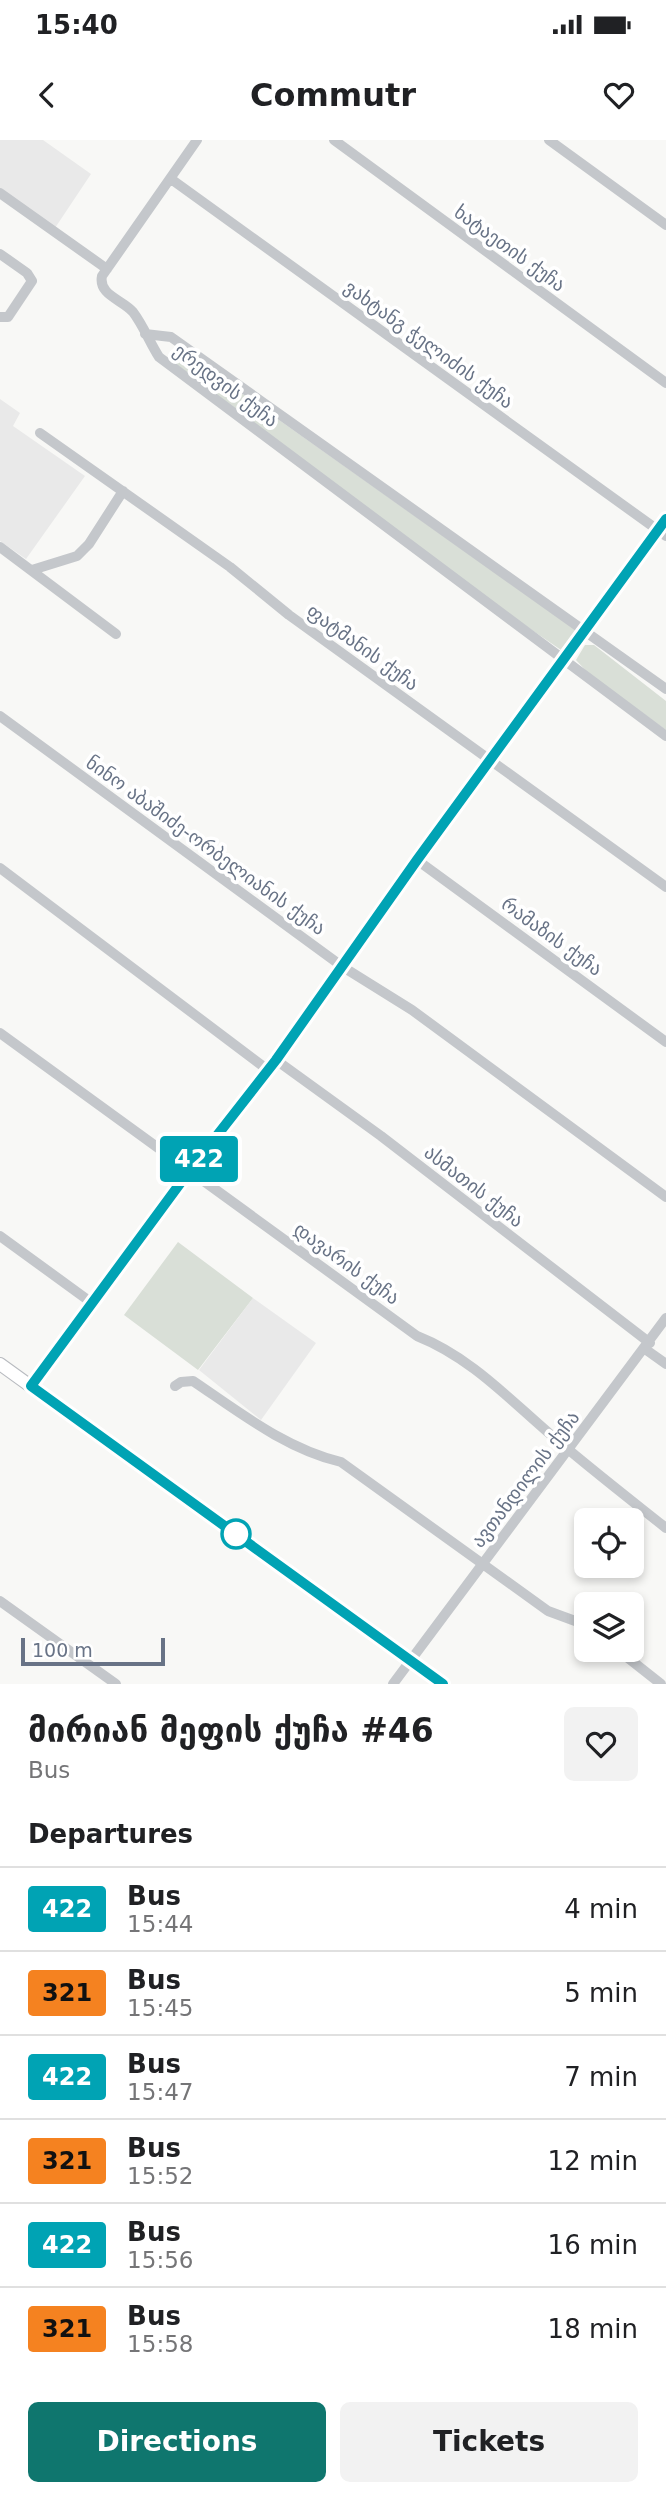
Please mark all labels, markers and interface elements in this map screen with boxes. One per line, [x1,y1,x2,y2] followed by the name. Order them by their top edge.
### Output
[35,10,118,40] text: 15:40
[28,76,66,114] icon: back
[250,76,416,114] text: Commutr
[600,76,638,114] icon: heart
[450,200,570,296] street label: ხატაეთის ქუჩა
[340,275,518,413] street label: ვახტანგ ჭელიძის ქუჩა
[169,339,282,432] street label: ერედვის ქუჩა
[302,599,423,696] street label: ფატმანის ქუჩა
[82,751,330,940] street label: ნინო აბაშიძე-ორბელიანის ქუჩა
[497,892,607,981] street label: რამაზის ქუჩა
[159,1136,239,1182] line badge: 422
[420,1141,528,1232] street label: ასმათის ქუჩა
[174,1145,224,1173] text: 422
[289,1217,404,1309] street label: დავარის ქუჩა
[467,1407,584,1552] street label: ავთანდილის ქუჩა
[574,1508,644,1662] map controls
[574,1508,644,1578] button: locate
[221,1519,251,1549] unlabelled marker
[574,1592,644,1662] button: layers
[21,1635,164,1667] scale bar
[32,1639,93,1661] text: 100 m
[564,1707,638,1781] button: heart
[28,1711,434,1750] text: მირიან მეფის ქუჩა #46
[28,1757,70,1783] text: Bus
[28,1819,193,1849] text: Departures
[127,1881,181,1911] text: Bus
[564,1894,638,1924] text: 4 min
[42,1895,92,1923] text: 422
[127,1911,193,1937] text: 15:44
[127,1965,181,1995] text: Bus
[564,1978,638,2008] text: 5 min
[42,1979,92,2007] text: 321
[127,1995,193,2021] text: 15:45
[127,2049,181,2079] text: Bus
[564,2062,638,2092] text: 7 min
[42,2063,92,2091] text: 422
[127,2079,193,2105] text: 15:47
[127,2133,181,2163] text: Bus
[548,2146,638,2176] text: 12 min
[42,2147,92,2175] text: 321
[127,2163,193,2189] text: 15:52
[127,2217,181,2247] text: Bus
[548,2230,638,2260] text: 16 min
[42,2231,92,2259] text: 422
[127,2247,193,2273] text: 15:56
[127,2301,181,2331] text: Bus
[548,2314,638,2344] text: 18 min
[42,2315,92,2343] text: 321
[127,2331,193,2357] text: 15:58
[28,2402,326,2482] button: Directions
[340,2402,638,2482] button: Tickets

